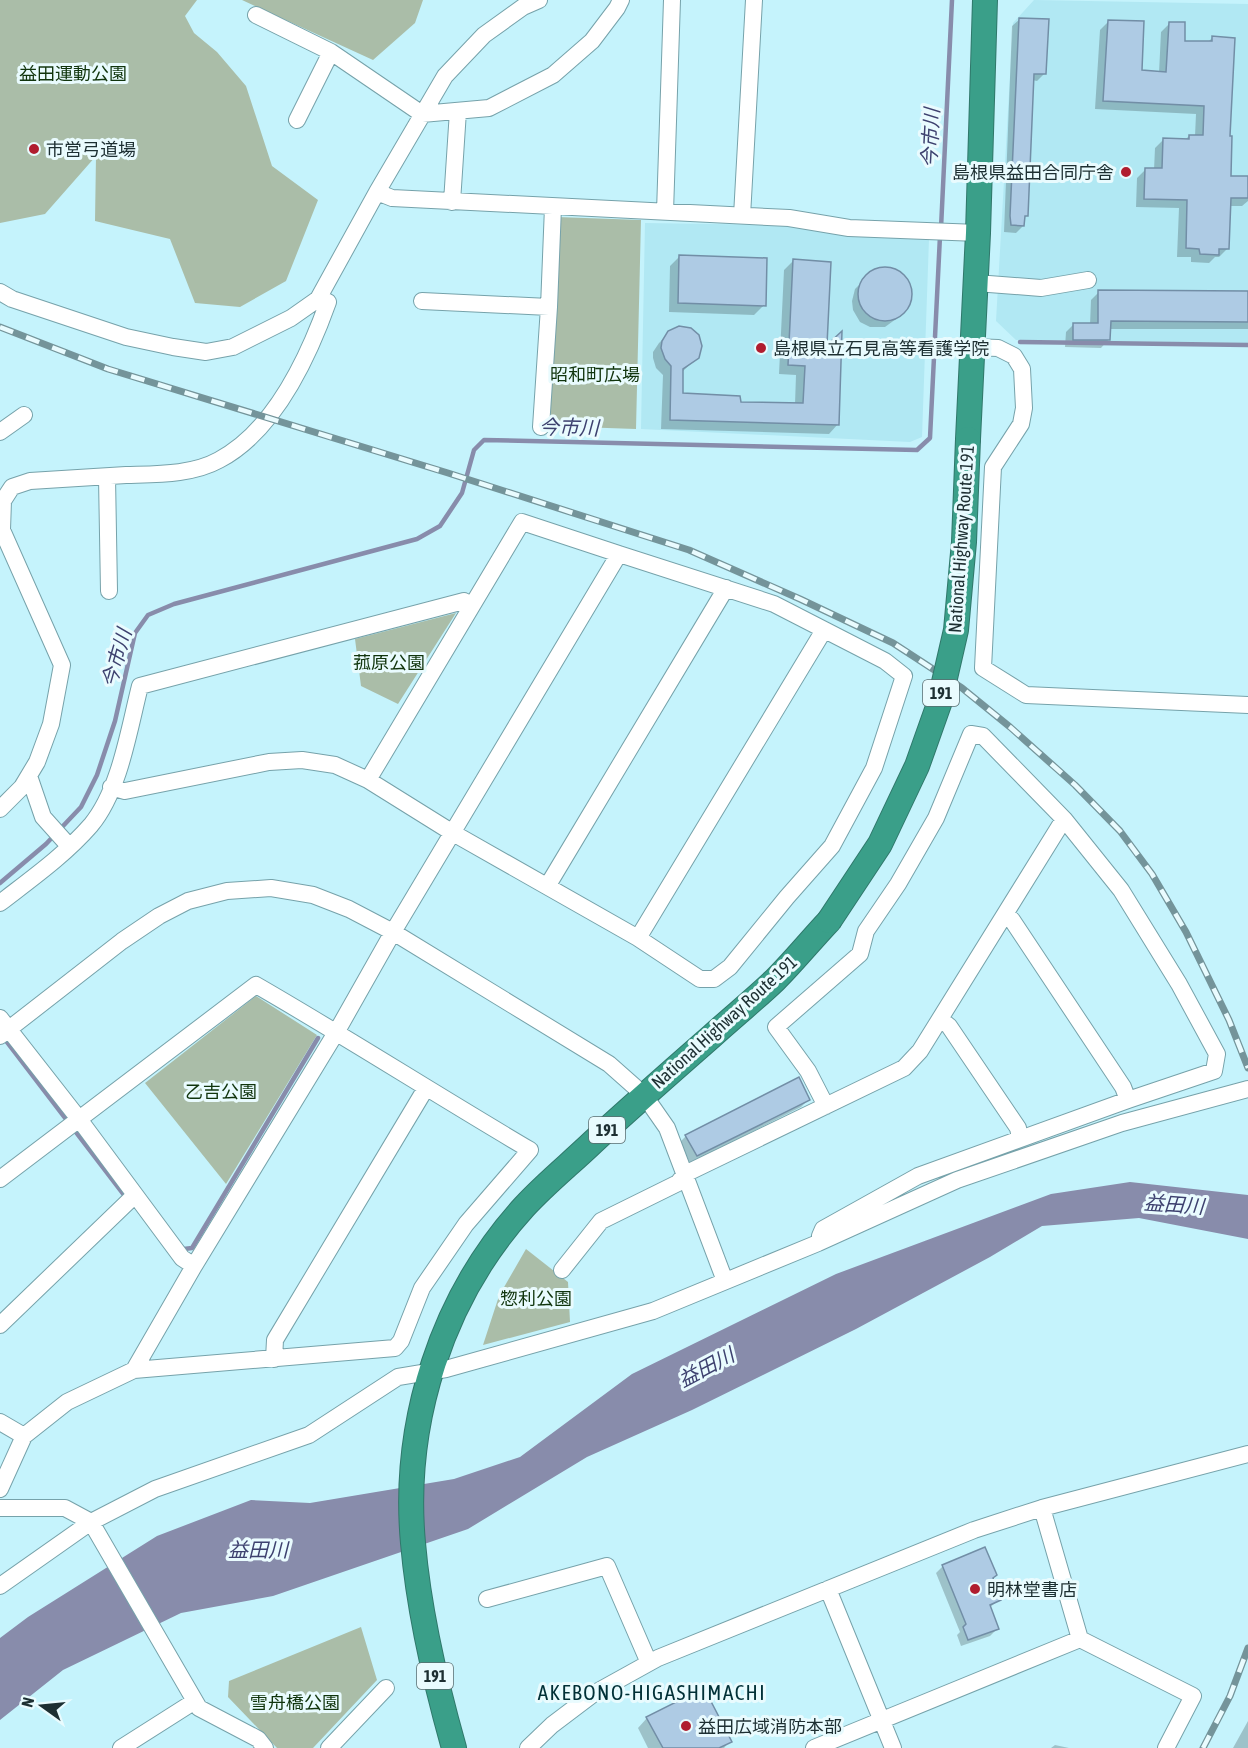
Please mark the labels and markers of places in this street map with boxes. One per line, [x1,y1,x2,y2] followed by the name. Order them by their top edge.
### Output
[46,139,136,160] place label: 市営弓道場
[27,142,41,156] marker: 市営弓道場
[952,162,1114,183] place label: 島根県益田合同庁舎
[1119,165,1133,179] marker: 島根県益田合同庁舎
[773,338,989,359] place label: 島根県立石見高等看護学院
[754,341,768,355] marker: 島根県立石見高等看護学院
[987,1579,1077,1600] place label: 明林堂書店
[968,1582,982,1596] marker: 明林堂書店
[698,1716,842,1737] place label: 益田広域消防本部
[679,1719,693,1733] marker: 益田広域消防本部

